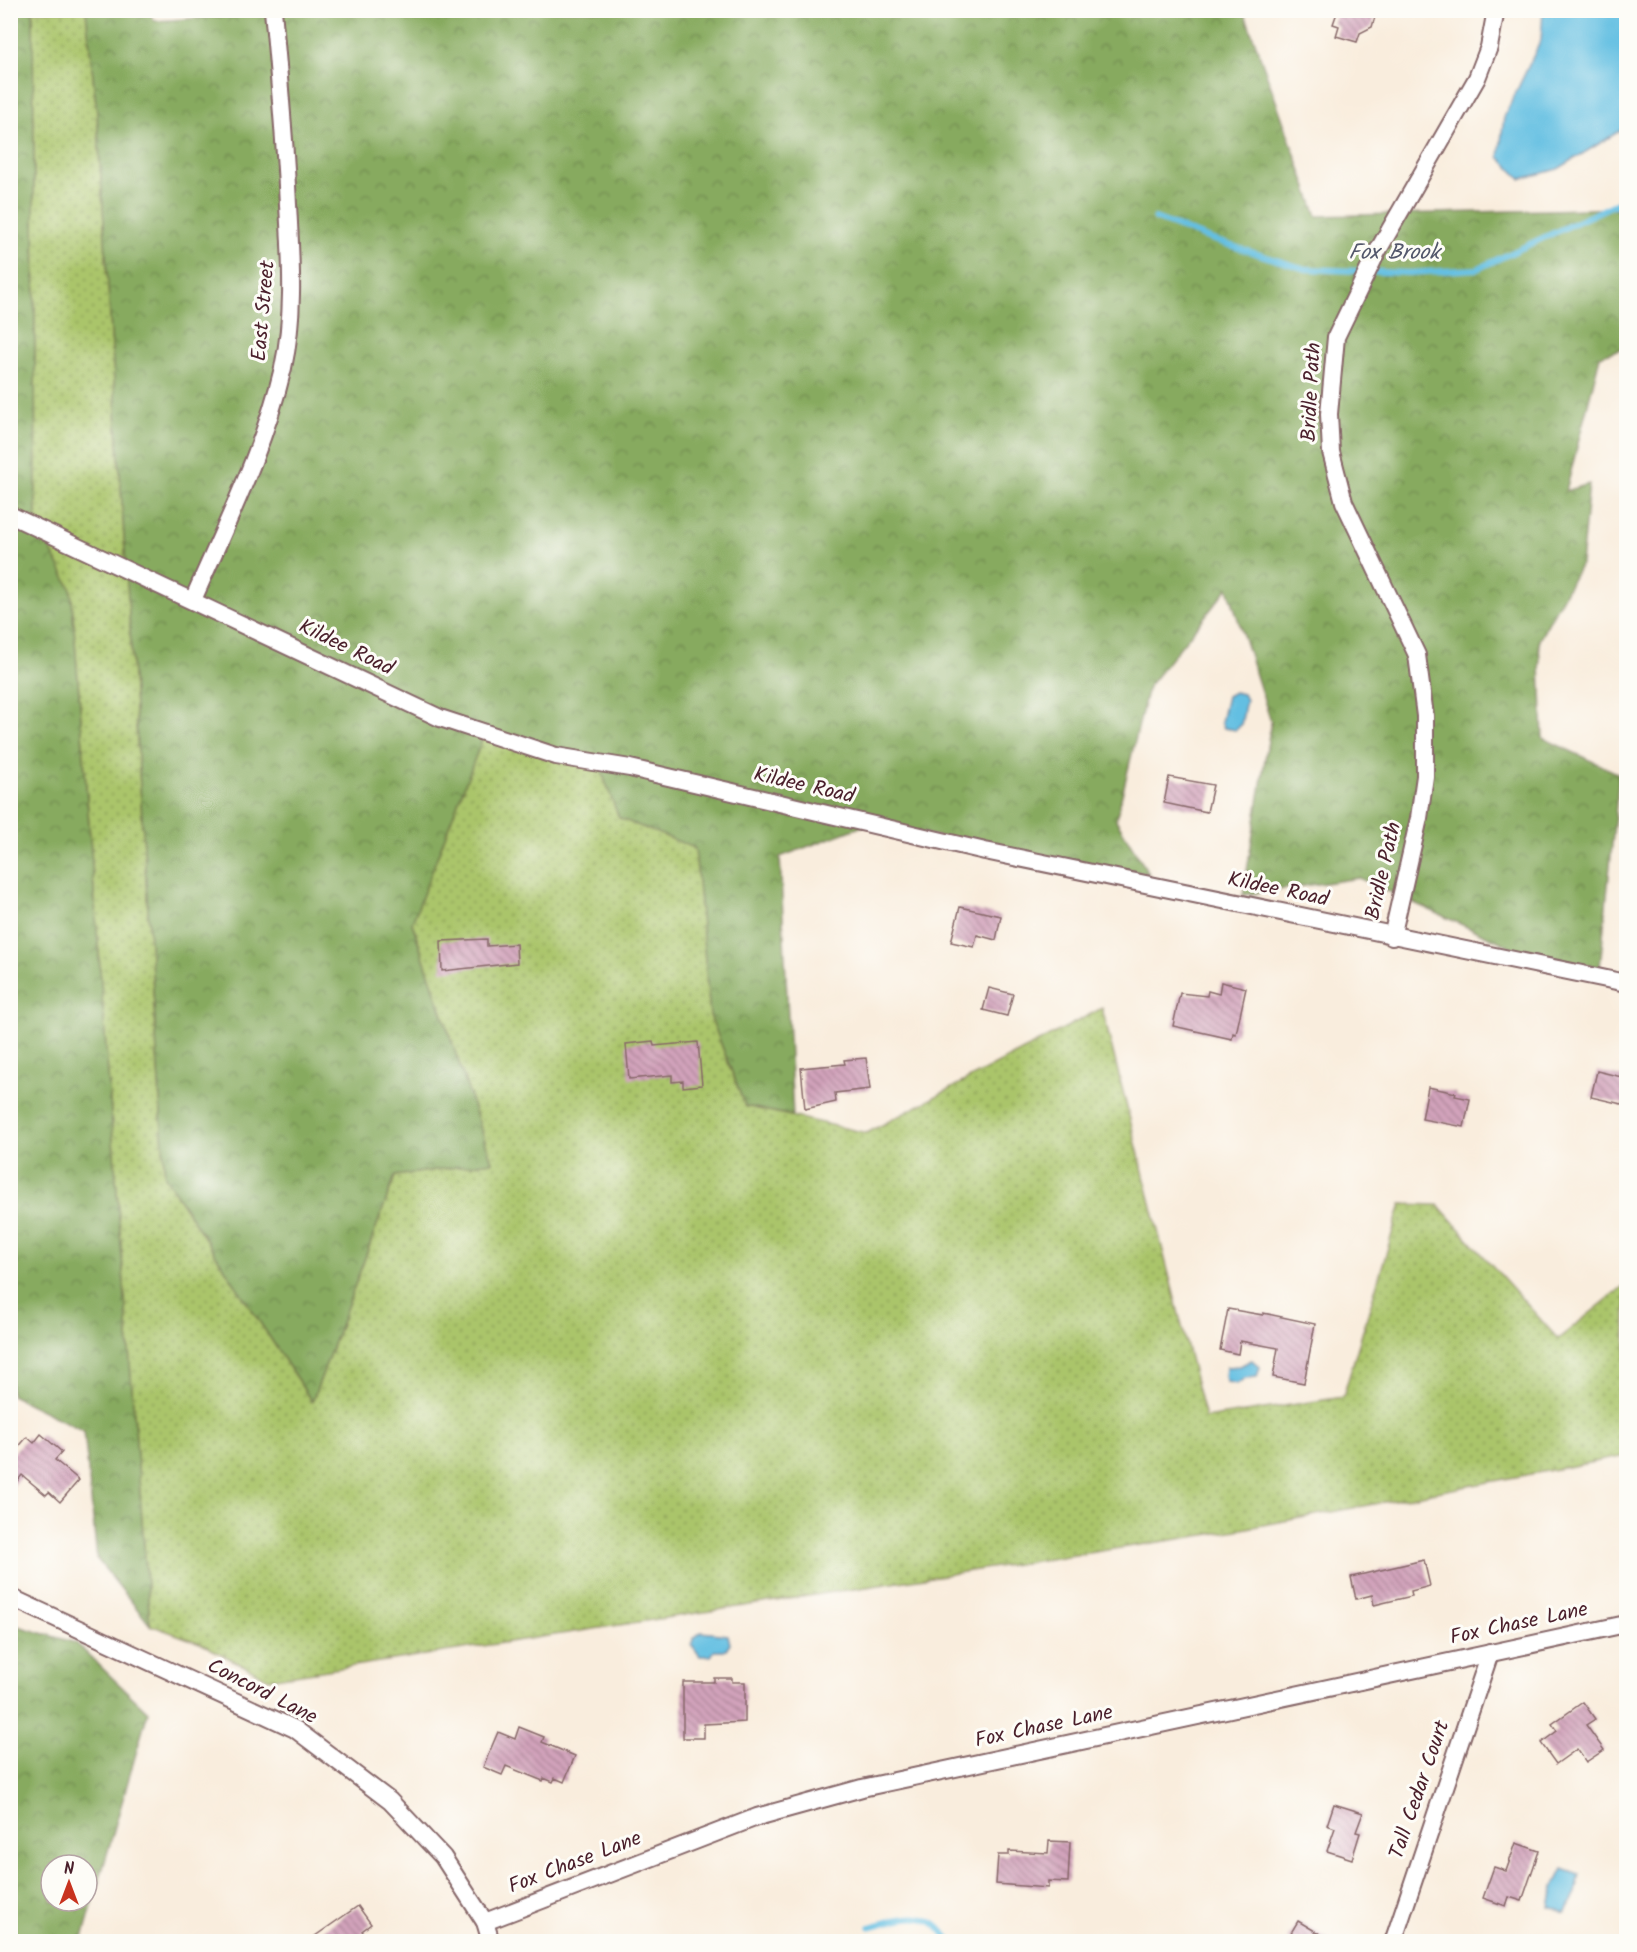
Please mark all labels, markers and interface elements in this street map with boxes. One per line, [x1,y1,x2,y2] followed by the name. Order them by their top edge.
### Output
[1348,236,1443,271] water label: Fox Brook
[243,258,285,363] street label: East Street
[1293,341,1331,443] street label: Bridle Path
[293,611,400,686] street label: Kildee Road
[750,758,858,814] street label: Kildee Road
[1357,819,1411,923] street label: Bridle Path
[1224,863,1332,917] street label: Kildee Road
[1447,1593,1592,1655] street label: Fox Chase Lane
[201,1650,323,1734] street label: Concord Lane
[972,1696,1117,1758] street label: Fox Chase Lane
[1381,1715,1459,1864] street label: Tall Cedar Court
[504,1822,647,1904] street label: Fox Chase Lane
[39,1853,99,1913] north arrow
[64,1857,74,1882] text: N

